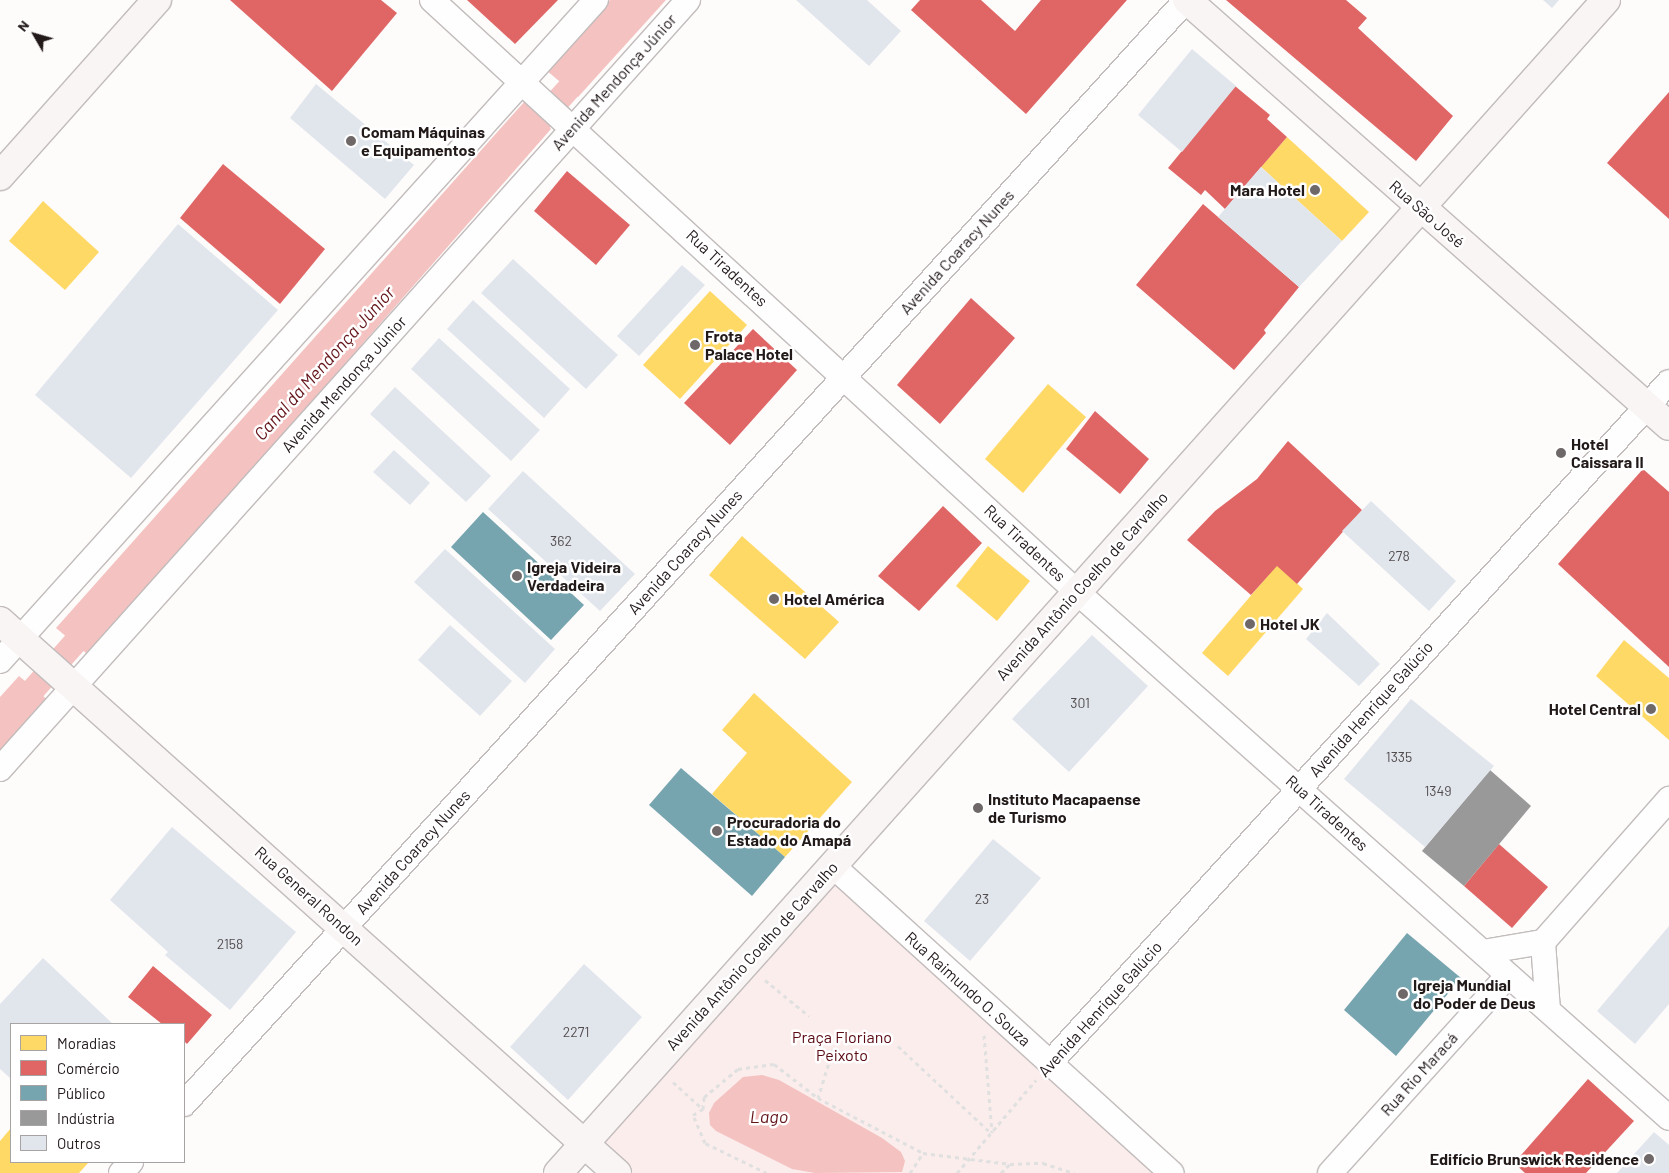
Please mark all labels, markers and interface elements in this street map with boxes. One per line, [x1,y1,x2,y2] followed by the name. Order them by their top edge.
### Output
[10,10,60,60] north arrow
[548,10,680,154] street label: Avenida Mendonça Júnior
[13,17,32,34] text: N
[361,122,485,160] place label: Comam Máquinas e Equipamentos
[345,135,357,147] marker: Comam Máquinas e Equipamentos
[1386,176,1468,252] street label: Rua São José
[1230,180,1305,200] place label: Mara Hotel
[1309,184,1321,196] marker: Mara Hotel
[896,186,1018,318] street label: Avenida Coaracy Nunes
[682,225,772,311] street label: Rua Tiradentes
[249,282,399,444] water label: Canal da Mendonça Júnior
[278,312,410,456] street label: Avenida Mendonça Júnior
[705,326,793,364] place label: Frota Palace Hotel
[689,339,701,351] marker: Frota Palace Hotel
[1571,434,1644,472] place label: Hotel Caissara II
[1555,447,1567,459] marker: Hotel Caissara II
[624,486,746,618] street label: Avenida Coaracy Nunes
[992,488,1172,684] street label: Avenida Antônio Coelho de Carvalho
[980,500,1070,586] street label: Rua Tiradentes
[550,533,572,549] house number: 362
[1388,548,1410,564] house number: 278
[527,557,621,595] place label: Igreja Videira Verdadeira
[511,570,523,582] marker: Igreja Videira Verdadeira
[784,589,885,609] place label: Hotel América
[768,593,780,605] marker: Hotel América
[1260,614,1320,634] place label: Hotel JK
[1244,618,1256,630] marker: Hotel JK
[1305,637,1437,781] street label: Avenida Henrique Galúcio
[1070,695,1090,711] house number: 301
[1549,699,1641,719] place label: Hotel Central
[1645,703,1657,715] marker: Hotel Central
[1386,749,1412,765] house number: 1335
[1282,771,1372,855] street label: Rua Tiradentes
[1424,783,1452,799] house number: 1349
[352,786,474,918] street label: Avenida Coaracy Nunes
[988,789,1141,827] place label: Instituto Macapaense de Turismo
[972,802,984,814] marker: Instituto Macapaense de Turismo
[727,812,851,850] place label: Procuradoria do Estado do Amapá
[711,825,723,837] marker: Procuradoria do Estado do Amapá
[251,842,367,950] street label: Rua General Rondon
[662,858,842,1054] street label: Avenida Antônio Coelho de Carvalho
[975,891,989,907] house number: 23
[901,928,1035,1050] street label: Rua Raimundo O. Souza
[217,936,243,952] house number: 2158
[1034,937,1166,1081] street label: Avenida Henrique Galúcio
[1413,975,1536,1013] place label: Igreja Mundial do Poder de Deus
[1397,988,1409,1000] marker: Igreja Mundial do Poder de Deus
[10,1023,185,1163] legend
[563,1024,589,1040] house number: 2271
[792,1027,892,1065] park label: Praça Floriano Peixoto
[1377,1028,1461,1120] street label: Rua Rio Maracá
[57,1034,116,1052] text: Moradias
[57,1059,120,1077] text: Comércio
[57,1084,105,1102] text: Público
[750,1105,788,1127] water label: Lago
[57,1109,115,1127] text: Indústria
[57,1134,101,1152] text: Outros
[1430,1149,1639,1169] place label: Edifício Brunswick Residence
[1643,1153,1655,1165] marker: Edifício Brunswick Residence

